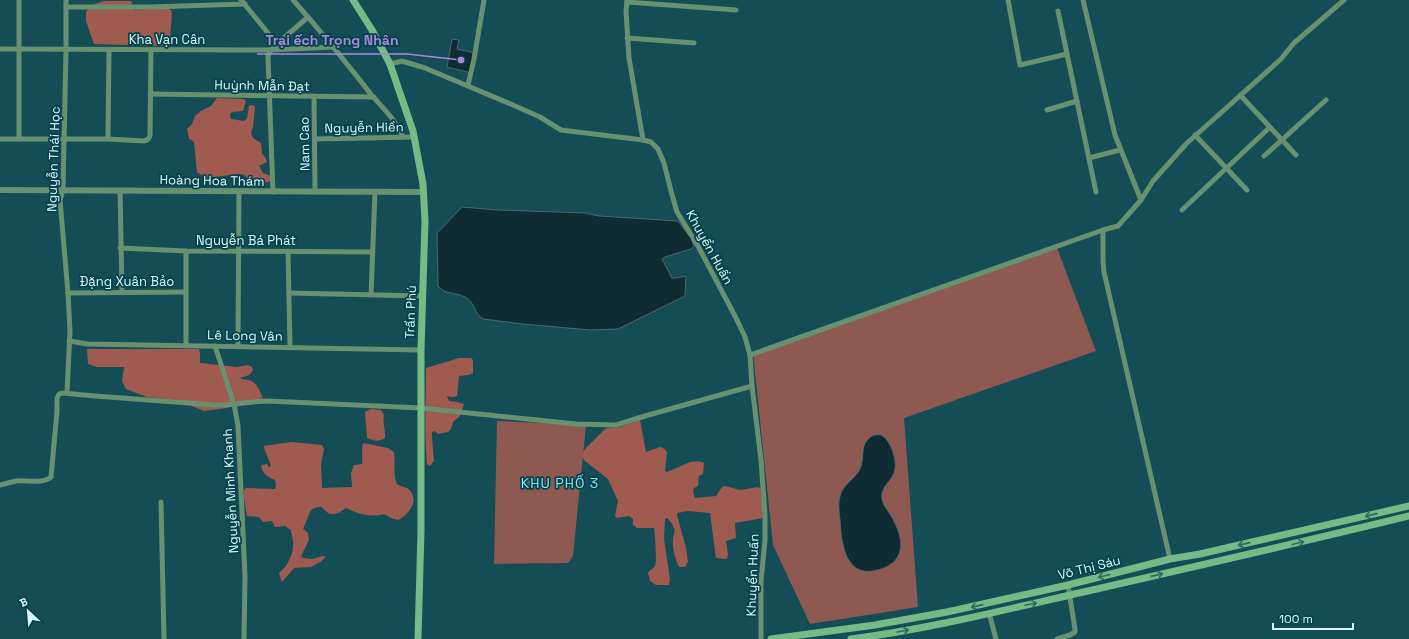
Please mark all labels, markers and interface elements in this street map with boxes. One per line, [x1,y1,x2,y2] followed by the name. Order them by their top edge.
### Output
[257,28,407,54] callout: Trại ếch Trọng Nhân
[129,31,205,48] street label: Kha Vạn Cân
[265,31,399,49] text: Trại ếch Trọng Nhân
[214,76,310,95] street label: Huỳnh Mẫn Đạt
[43,106,64,212] street label: Nguyễn Thái Học
[296,117,313,171] street label: Nam Cao
[324,118,404,137] street label: Nguyễn Hiền
[159,171,265,190] street label: Hoàng Hoa Thám
[682,207,737,288] street label: Khuyển Huấn
[196,232,296,249] street label: Nguyễn Bá Phát
[80,273,174,290] street label: Đặng Xuân Bảo
[401,285,420,339] street label: Trần Phú
[207,326,283,345] street label: Lê Long Vân
[219,428,242,554] street label: Nguyễn Minh Khanh
[521,474,599,492] district label: KHU PHỐ 3
[1365,511,1378,519] one-way arrow
[743,533,762,617] street label: Khuyển Huấn
[1291,539,1304,546] one-way arrow
[1238,541,1251,548] one-way arrow
[1056,551,1122,583] street label: Võ Thị Sáu
[1151,571,1164,578] one-way arrow
[1098,573,1111,580] one-way arrow
[8,591,48,631] north arrow
[17,594,30,610] text: B
[1024,600,1037,608] one-way arrow
[971,602,984,610] one-way arrow
[1273,605,1353,631] scale bar
[1279,611,1313,627] text: 100 m
[897,627,910,635] one-way arrow

